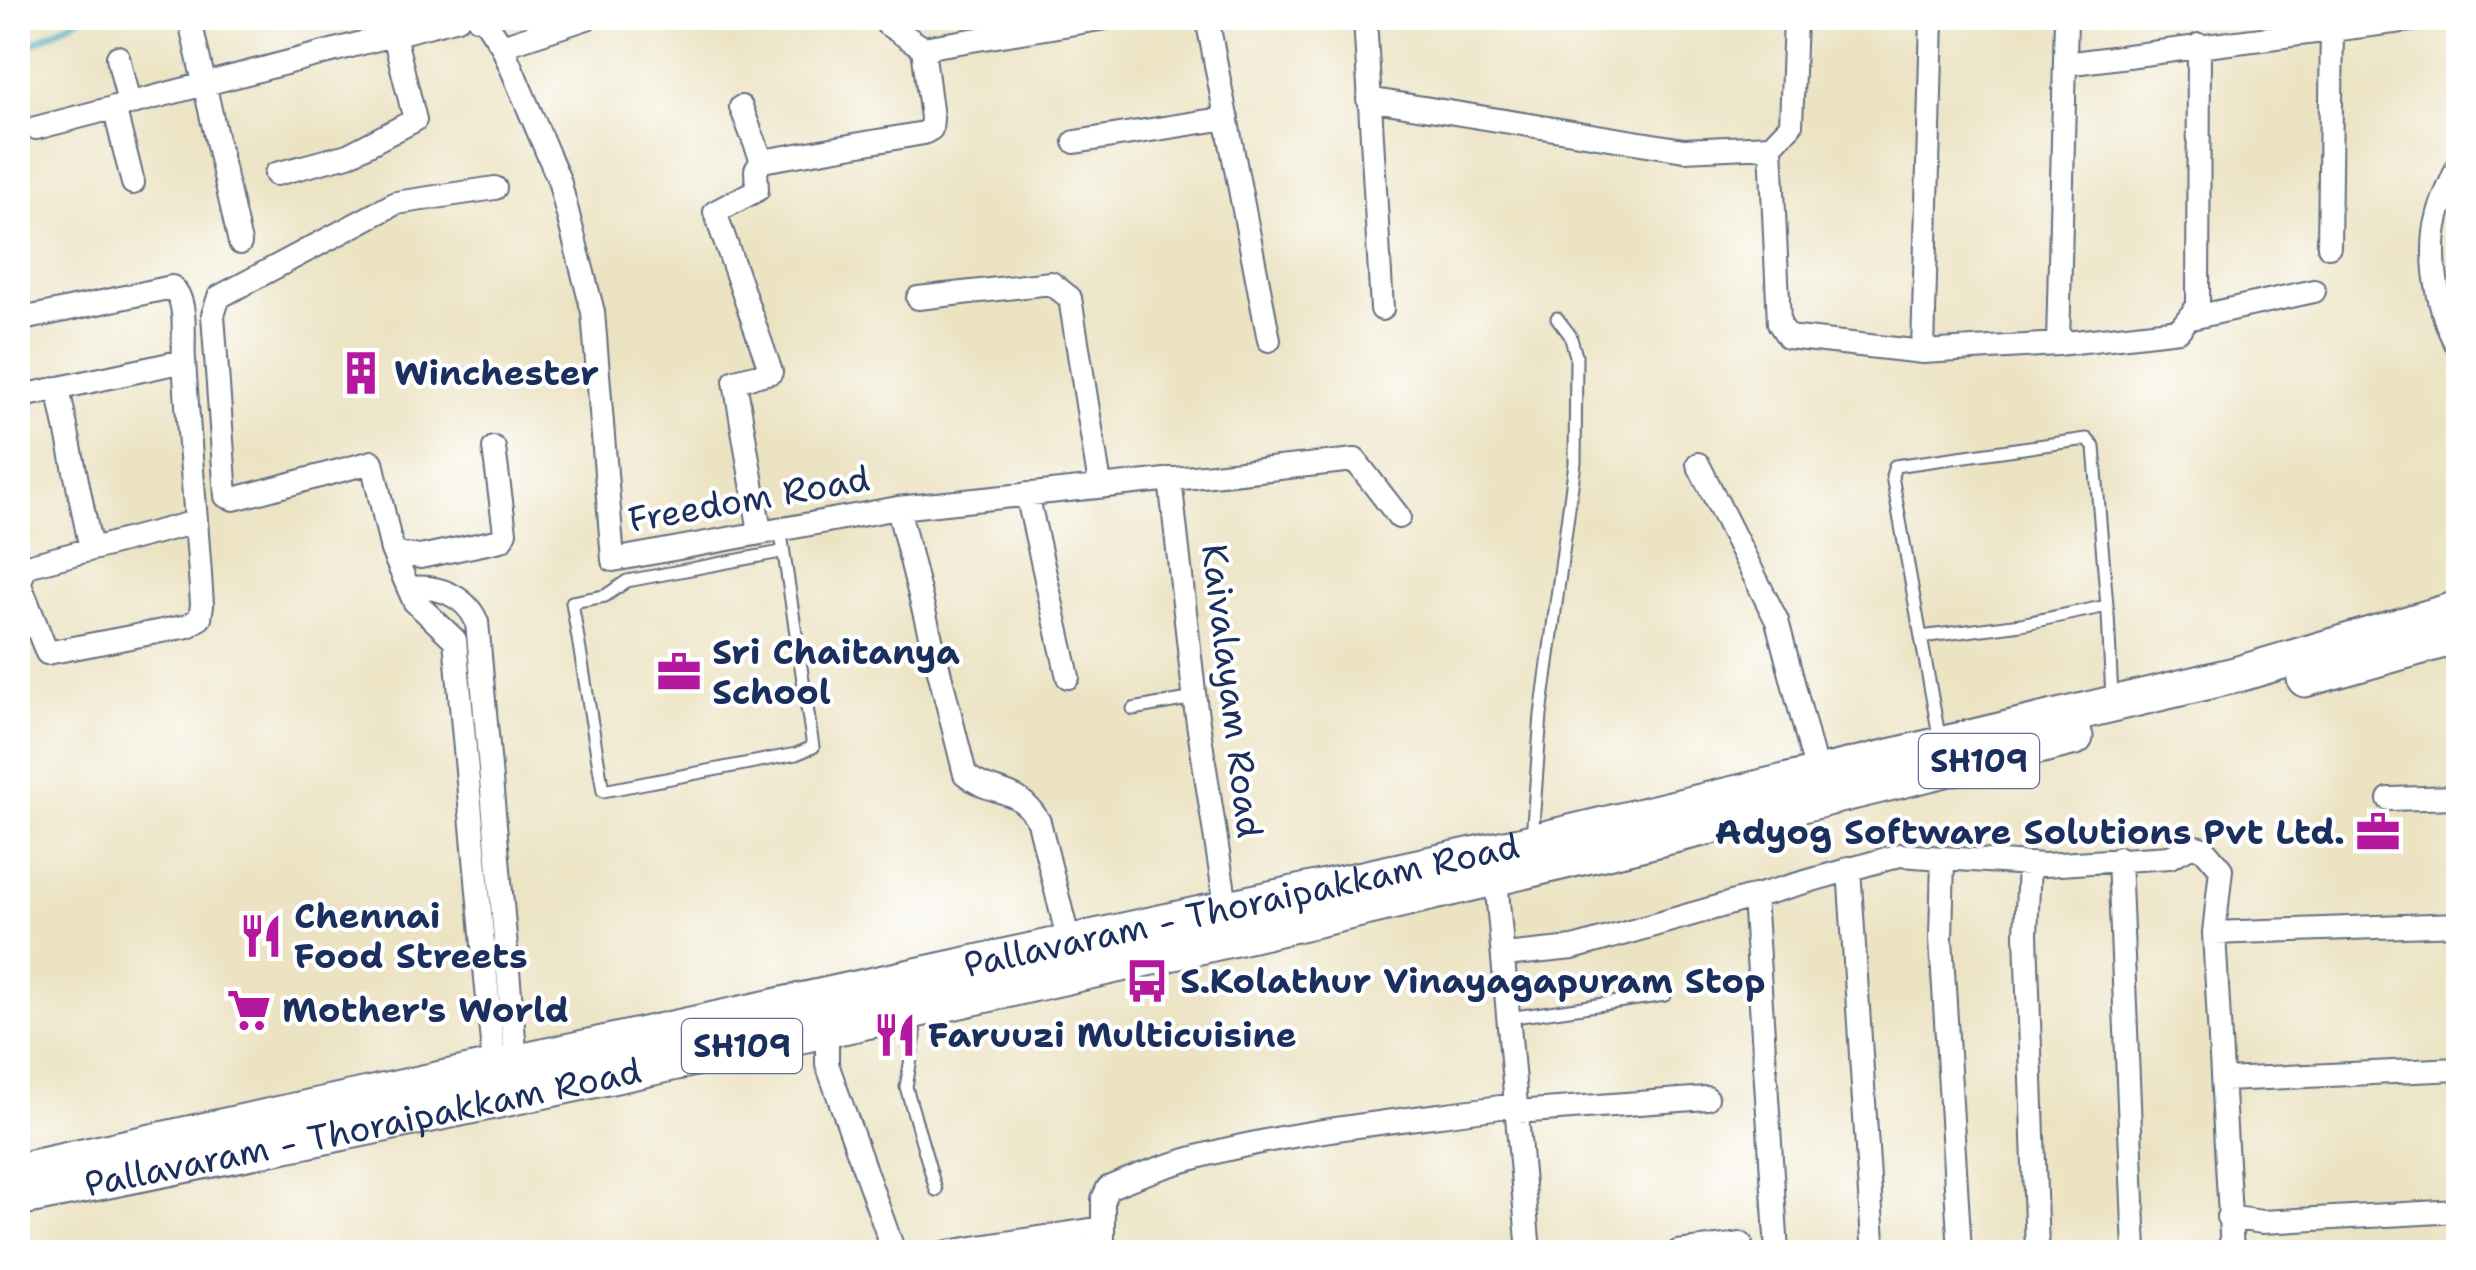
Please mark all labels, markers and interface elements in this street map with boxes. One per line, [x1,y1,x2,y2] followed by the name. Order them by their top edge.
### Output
[337,349,385,397] building icon: Winchester
[394,349,599,396] place label: Winchester
[624,454,873,543] street label: Freedom Road
[1191,541,1274,841] street label: Kaivalayam Road
[712,628,960,715] place label: Sri Chaitanya School
[655,648,703,696] office icon: Sri Chaitanya School
[1919,734,2039,788] road number: SH109
[1715,808,2345,855] place label: Adyog Software Solutions Pvt Ltd.
[2354,808,2402,856] office icon: Adyog Software Solutions Pvt Ltd.
[959,822,1524,988] street label: Pallavaram - Thoraipakkam Road
[294,892,528,979] place label: Chennai Food Streets
[237,912,285,960] restaurant icon: Chennai Food Streets
[1123,957,1171,1005] bus stop icon: S.Kolathur Vinayagapuram Stop
[1180,957,1766,1004] place label: S.Kolathur Vinayagapuram Stop
[225,986,273,1034] supermarket icon: Mother's World
[282,986,569,1033] place label: Mother's World
[871,1011,919,1059] restaurant icon: Faruuzi Multicuisine
[928,1011,1297,1058] place label: Faruuzi Multicuisine
[682,1019,802,1073] road number: SH109
[80,1046,645,1207] street label: Pallavaram - Thoraipakkam Road

